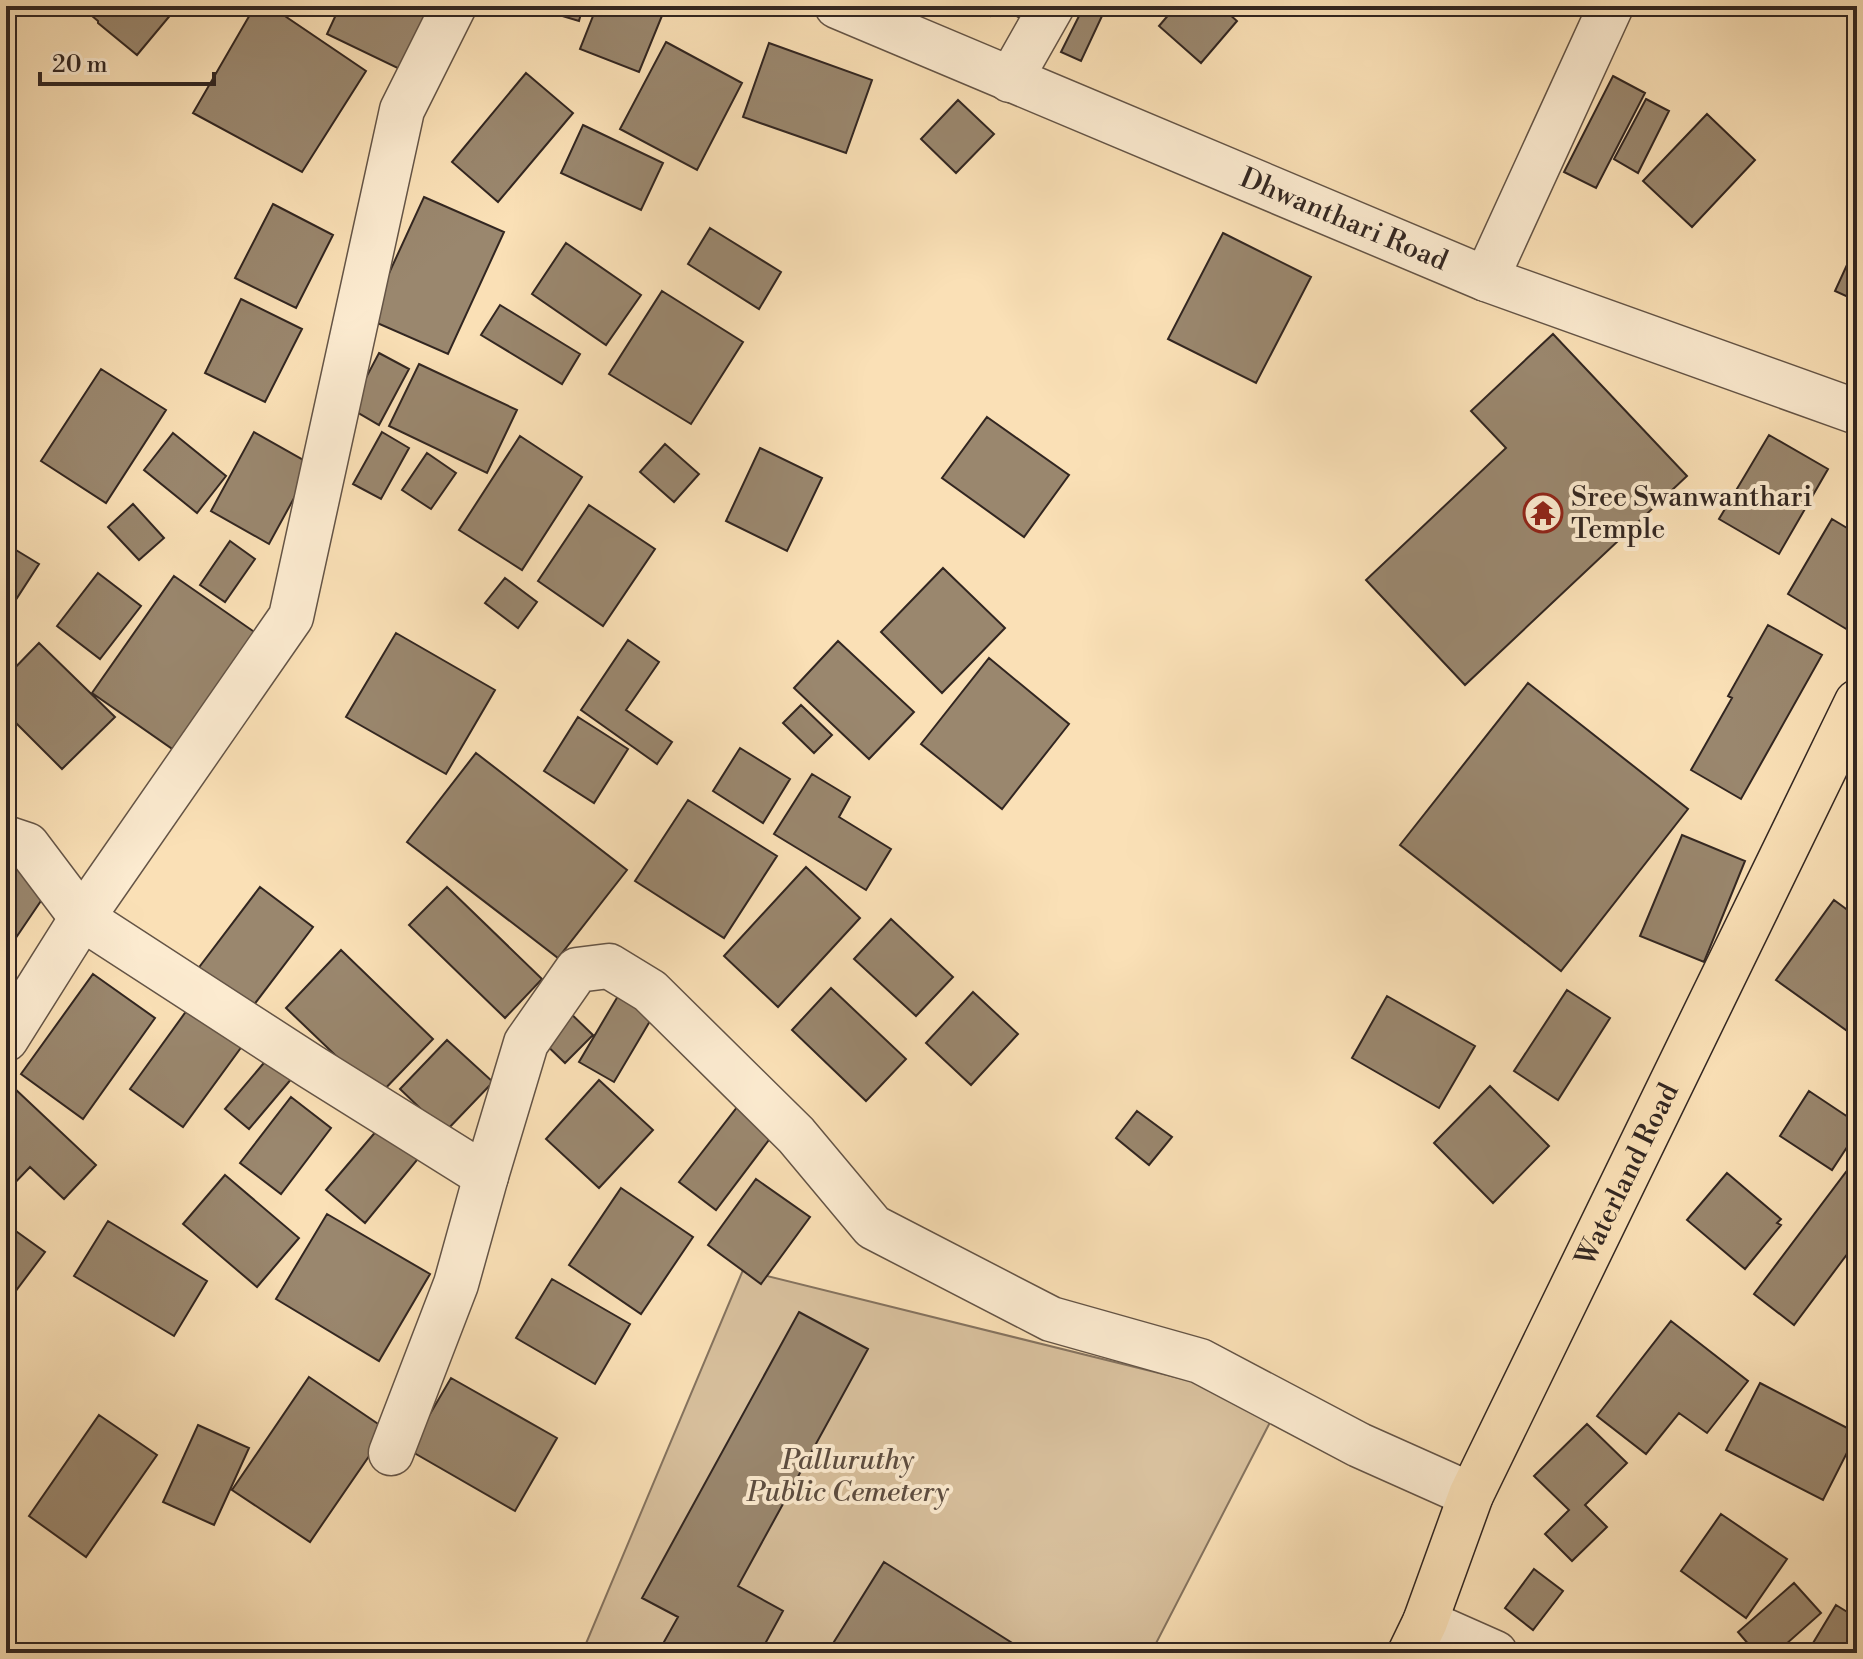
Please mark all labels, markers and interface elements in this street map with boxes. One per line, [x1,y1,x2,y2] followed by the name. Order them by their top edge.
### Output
[40,36,214,86] scale bar
[52,50,108,80] text: 20 m
[1235,160,1453,279] street label: Dhwanthari Road
[1571,480,1812,547] place label: Sree Swanwanthari Temple
[1522,492,1564,534] temple icon: Sree Swanwanthari Temple
[1567,1077,1686,1273] street label: Waterland Road
[746,1443,950,1510] park label: Palluruthy Public Cemetery

